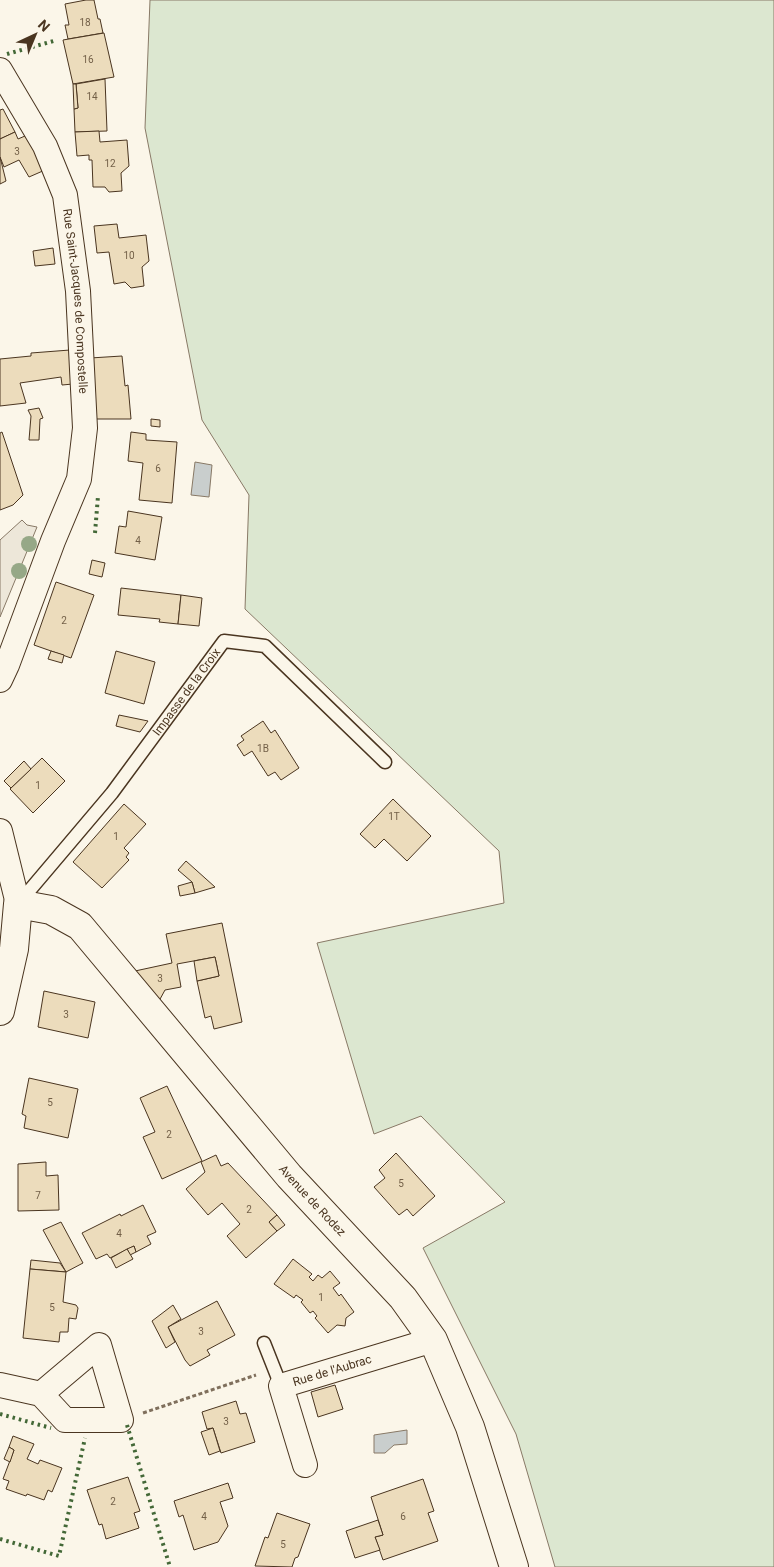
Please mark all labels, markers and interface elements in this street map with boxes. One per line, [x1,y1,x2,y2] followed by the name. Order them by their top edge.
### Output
[10,10,60,60] north arrow
[35,16,53,35] text: N
[79,17,91,28] house number: 18
[82,54,94,65] house number: 16
[86,91,98,102] house number: 14
[14,146,20,157] house number: 3
[104,158,116,169] house number: 12
[60,208,90,394] street label: Rue Saint-Jacques de Compostelle
[123,250,135,261] house number: 10
[155,463,161,474] house number: 6
[135,535,141,546] house number: 4
[61,615,67,626] house number: 2
[150,646,223,738] street label: Impasse de la Croix
[257,743,269,754] house number: 1B
[35,780,41,791] house number: 1
[388,811,400,822] house number: 1T
[113,831,119,842] house number: 1
[157,973,163,984] house number: 3
[63,1009,69,1020] house number: 3
[47,1097,53,1108] house number: 5
[166,1129,172,1140] house number: 2
[276,1162,349,1239] street label: Avenue de Rodez
[398,1178,404,1189] house number: 5
[35,1190,41,1201] house number: 7
[246,1204,252,1215] house number: 2
[116,1228,122,1239] house number: 4
[318,1292,324,1303] house number: 1
[49,1302,55,1313] house number: 5
[198,1326,204,1337] house number: 3
[291,1352,373,1389] street label: Rue de l'Aubrac
[223,1416,229,1427] house number: 3
[110,1496,116,1507] house number: 2
[201,1511,207,1522] house number: 4
[400,1511,406,1522] house number: 6
[280,1539,286,1550] house number: 5

